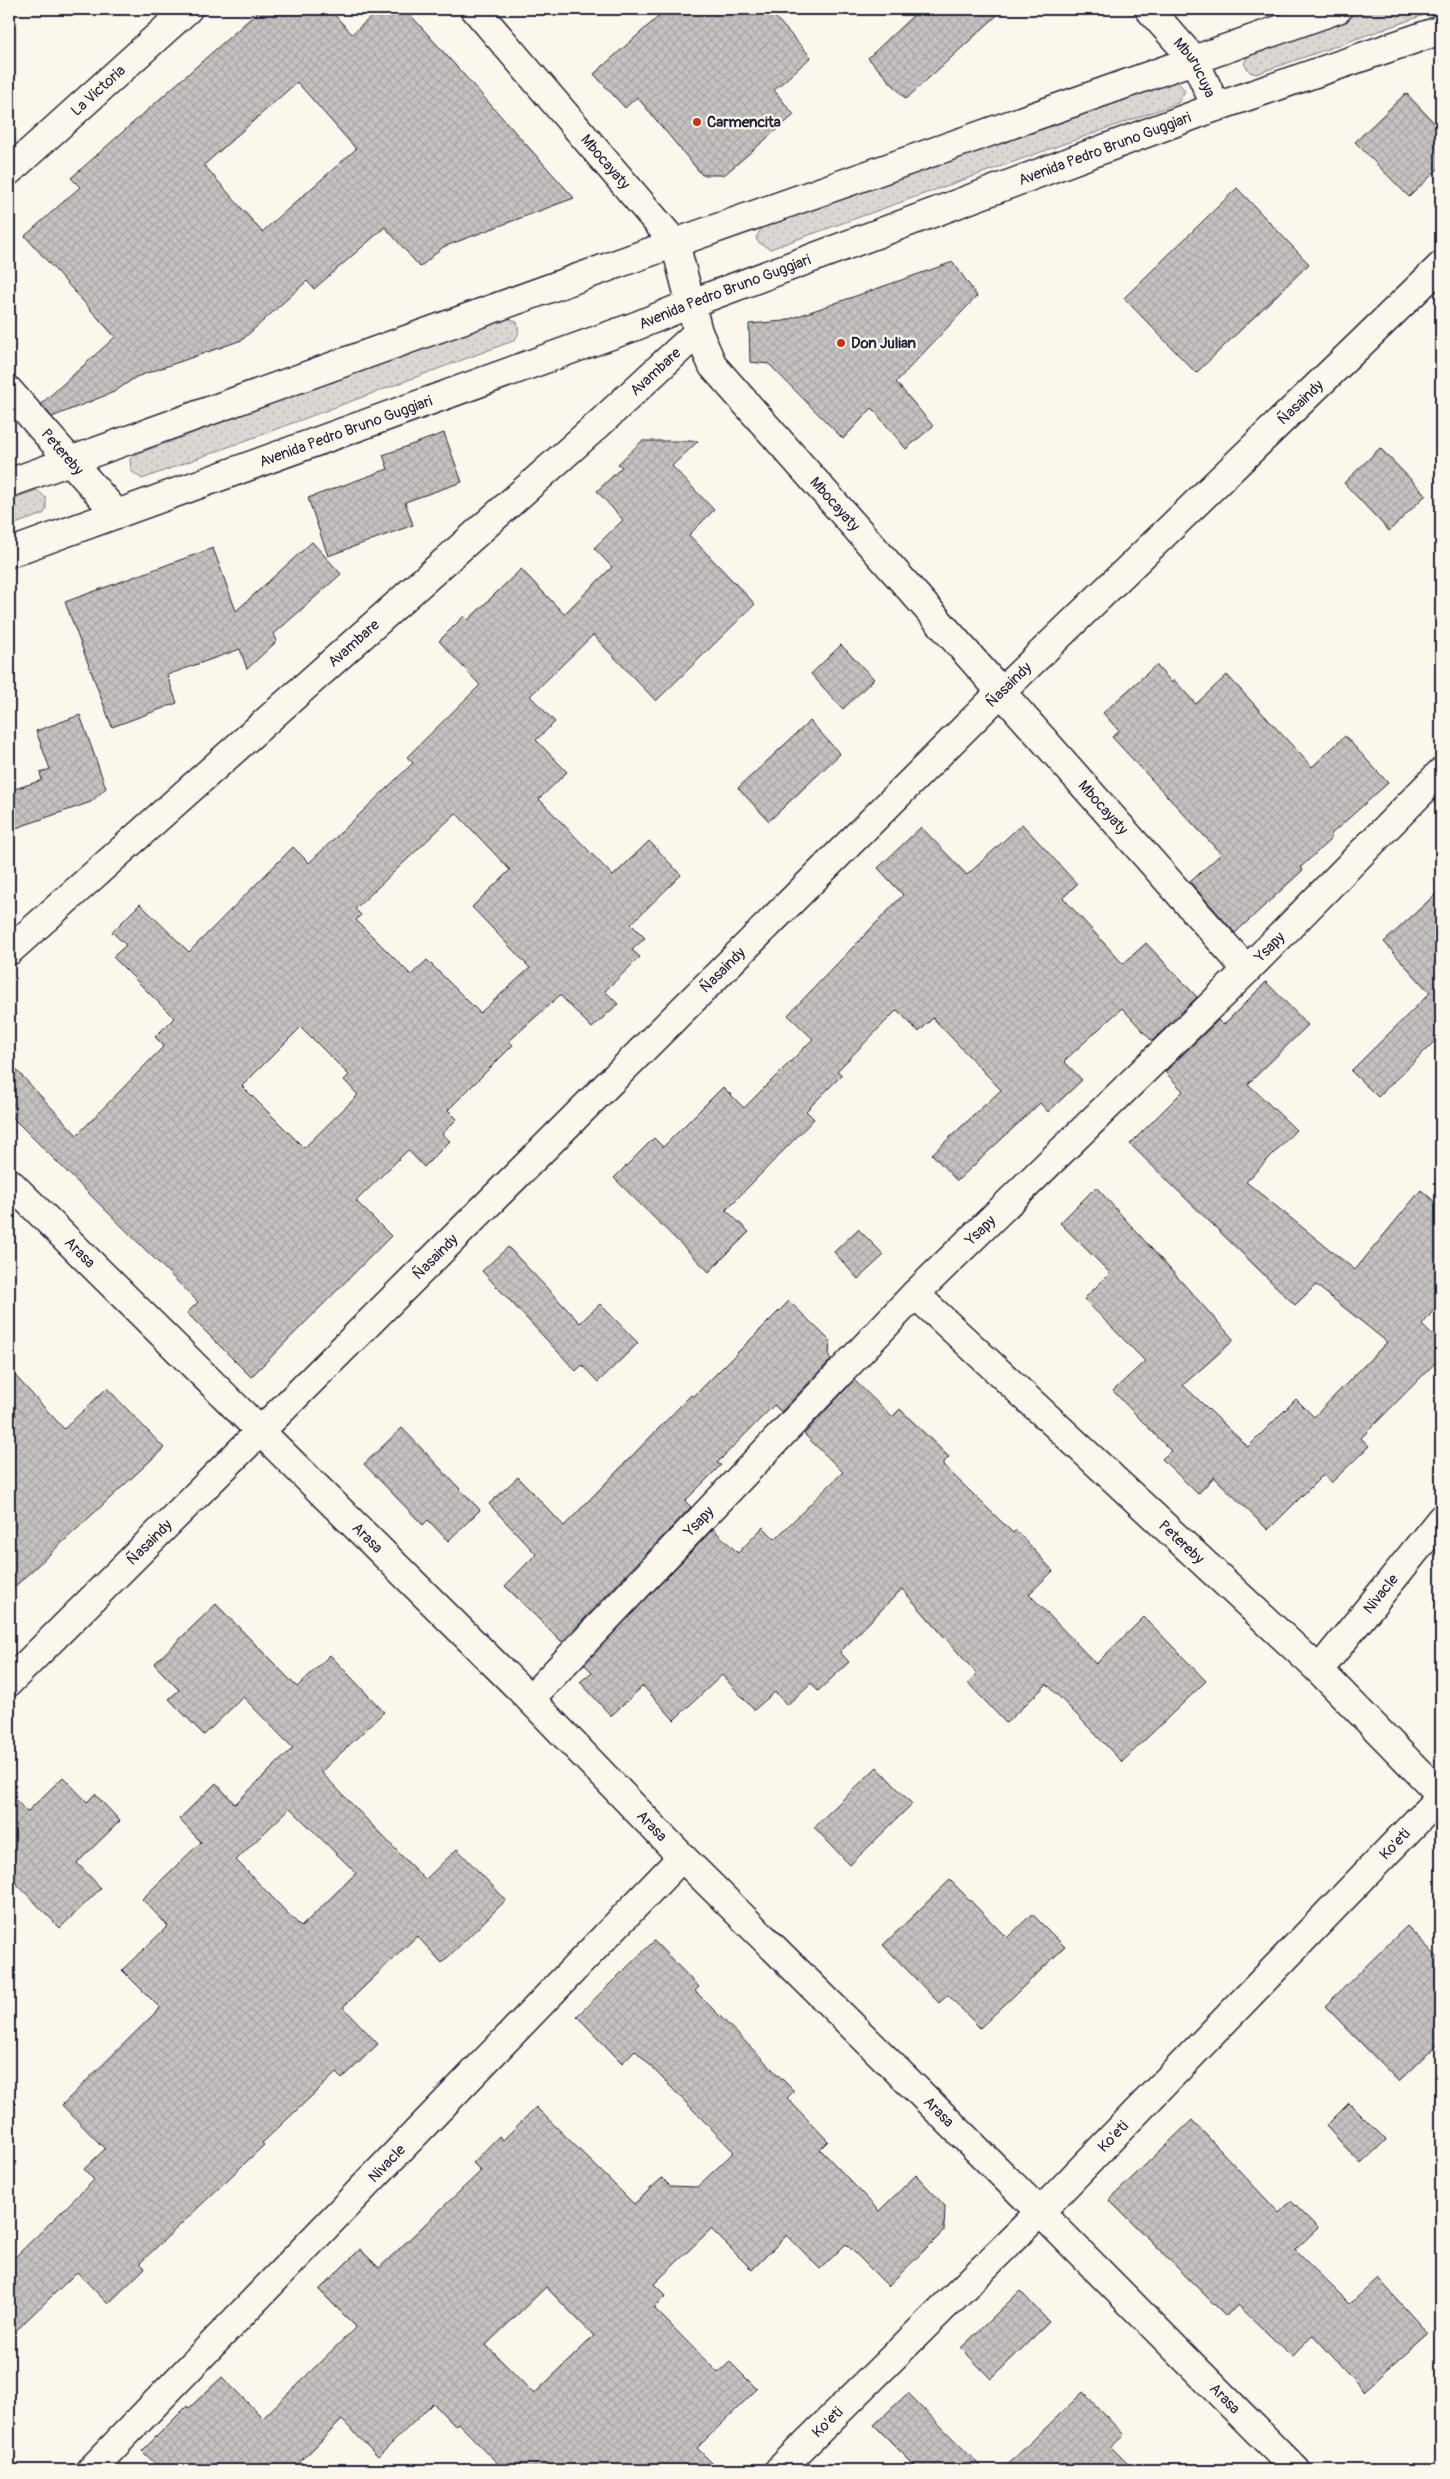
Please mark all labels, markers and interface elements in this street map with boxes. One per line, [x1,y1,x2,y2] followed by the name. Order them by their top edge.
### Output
[1169,34,1220,101] street label: Mburucuya
[67,61,129,120] street label: La Victoria
[1016,108,1194,190] street label: Avenida Pedro Bruno Guggiari
[707,113,781,132] place label: Carmencita
[691,116,703,128] marker: Carmencita
[577,130,635,194] street label: Mbocayaty
[636,250,814,333] street label: Avenida Pedro Bruno Guggiari
[851,334,917,353] place label: Don Julian
[835,337,847,349] marker: Don Julian
[626,343,685,400] street label: Avambare
[1273,375,1328,429] street label: Ñasaindy
[256,391,435,471] street label: Avenida Pedro Bruno Guggiari
[37,425,88,479] street label: Petereby
[806,473,864,535] street label: Mbocayaty
[324,615,384,671] street label: Avambare
[982,658,1036,711] street label: Ñasaindy
[1074,776,1133,839] street label: Mbocayaty
[1250,927,1289,967] street label: Ysapy
[696,943,750,997] street label: Ñasaindy
[960,1211,1000,1250] street label: Ysapy
[408,1230,462,1283] street label: Ñasaindy
[61,1233,99,1272] street label: Arasa
[679,1502,718,1541] street label: Ysapy
[122,1515,176,1569] street label: Ñasaindy
[1155,1516,1209,1568] street label: Petereby
[348,1518,387,1557] street label: Arasa
[1359,1570,1403,1617] street label: Nivacle
[633,1806,671,1845] street label: Arasa
[1375,1824,1414,1864] street label: Ko'eti
[919,2092,958,2131] street label: Arasa
[1093,2117,1133,2156] street label: Ko'eti
[364,2140,410,2186] street label: Nivacle
[1206,2379,1244,2418] street label: Arasa
[808,2402,847,2442] street label: Ko'eti

